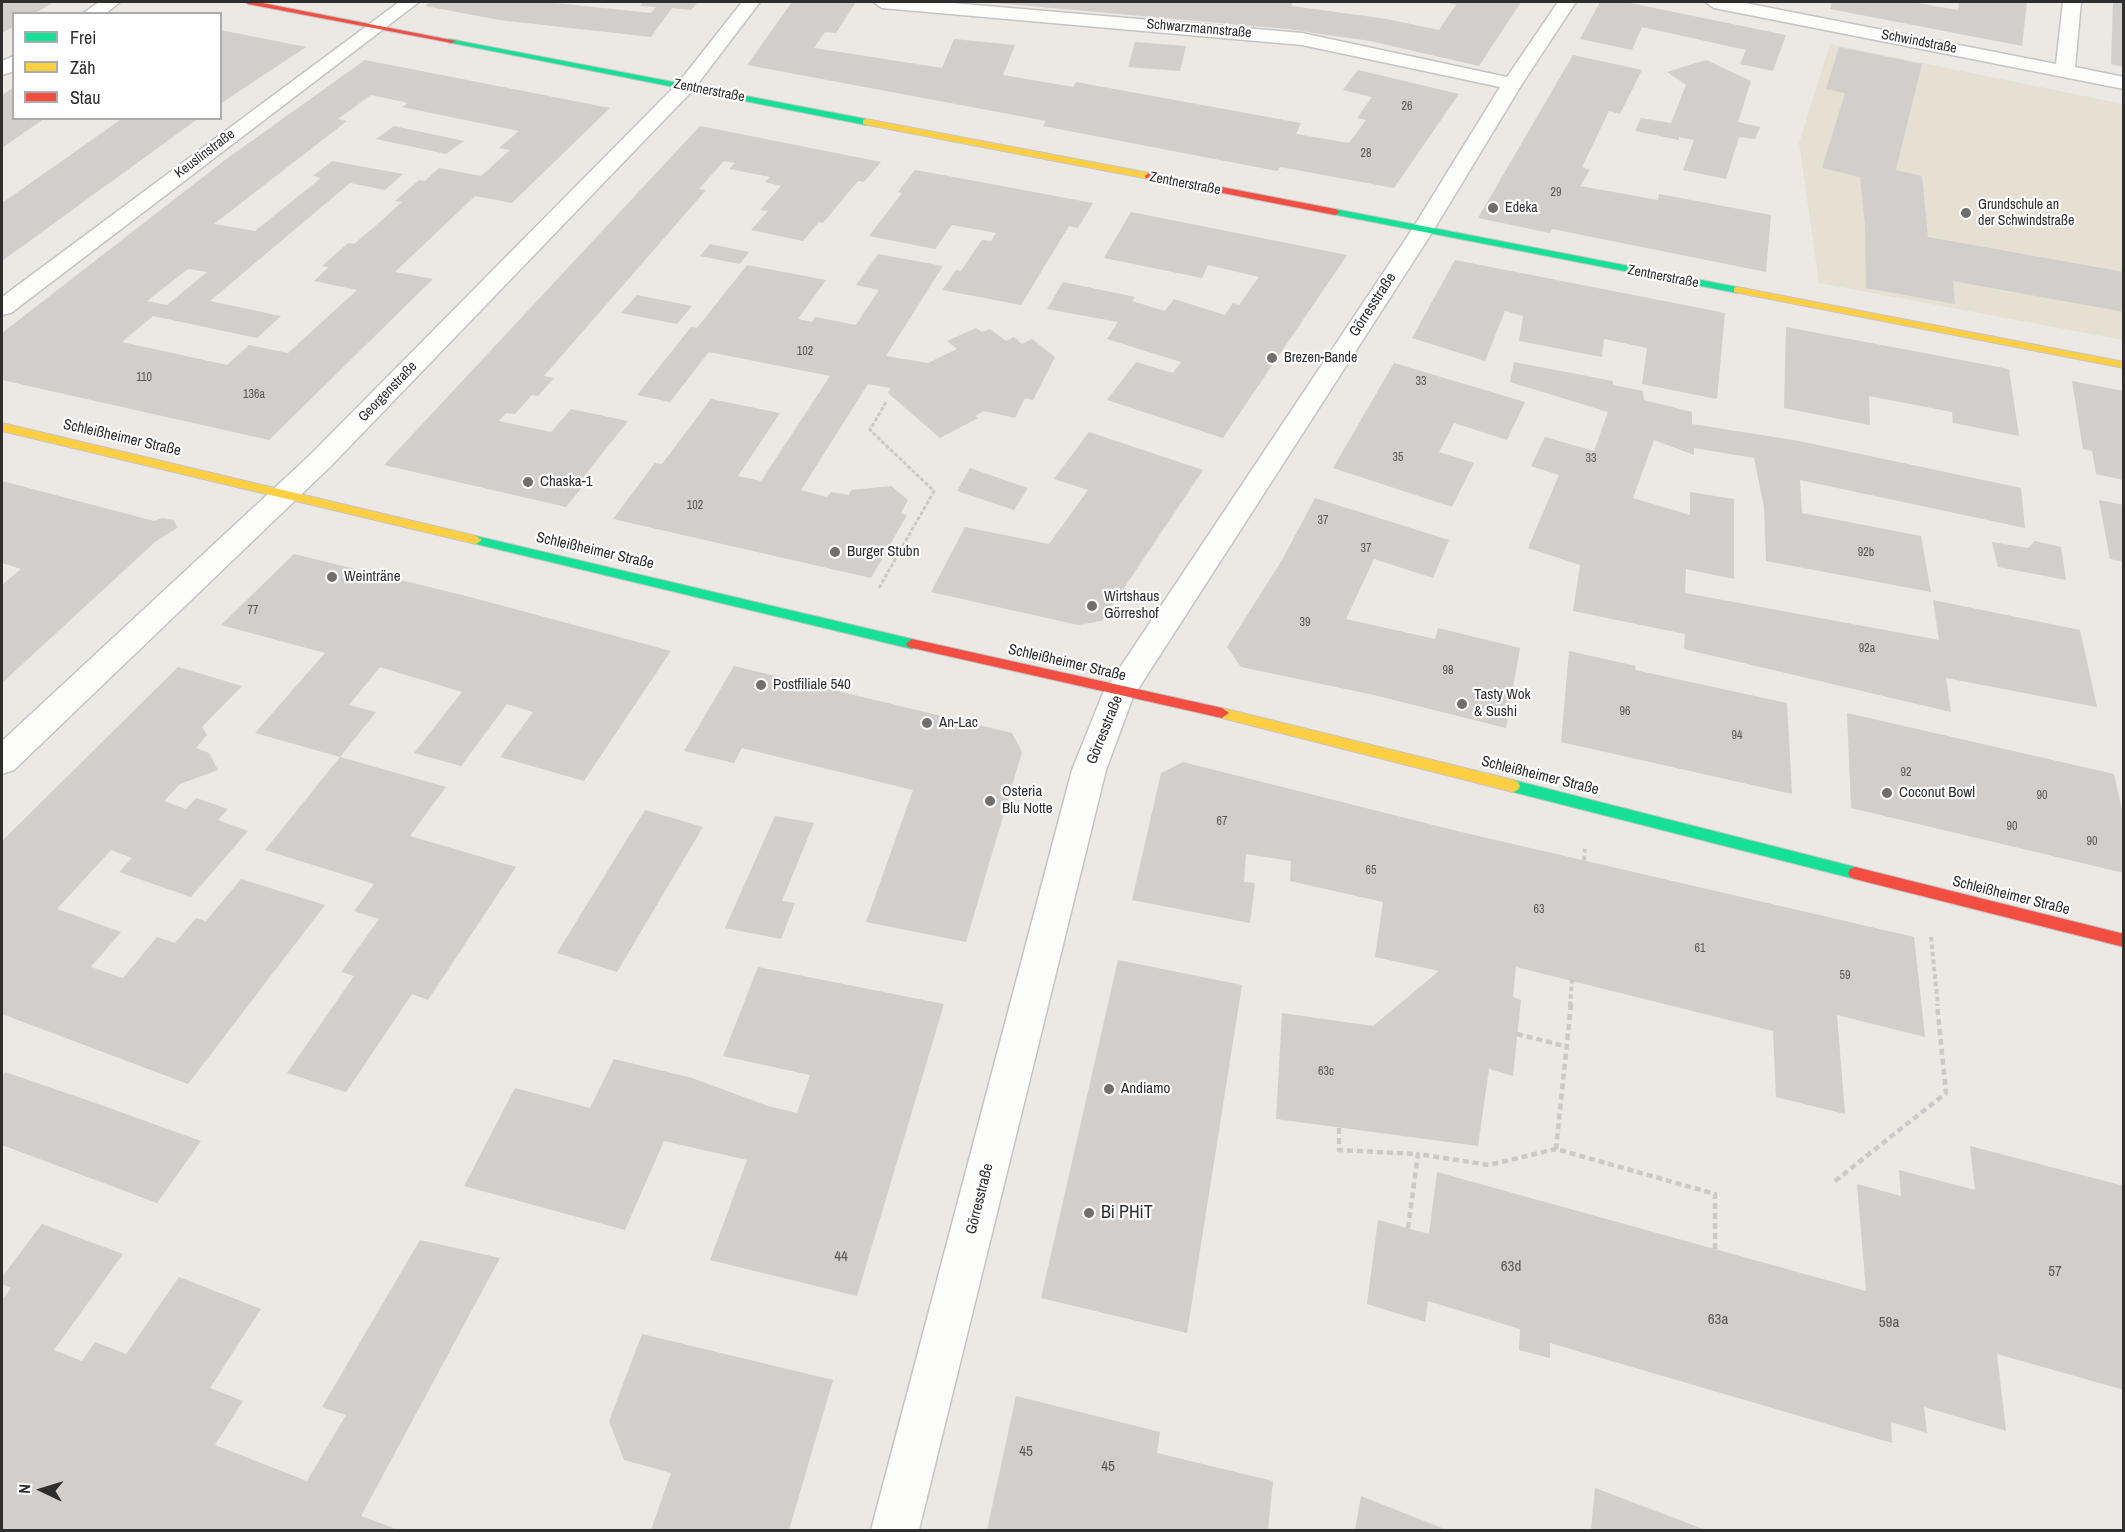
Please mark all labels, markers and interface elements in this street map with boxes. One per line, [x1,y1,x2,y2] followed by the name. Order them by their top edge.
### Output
[12,12,222,120] legend
[1146,16,1252,42] street label: Schwarzmannstraße
[70,25,96,50] text: Frei
[1880,26,1958,58] street label: Schwindstraße
[70,55,95,80] text: Zäh
[672,76,746,106] street label: Zentnerstraße
[70,85,100,110] text: Stau
[1402,100,1412,114] house number: 26
[172,126,238,182] street label: Keuslinstraße
[1361,147,1371,161] house number: 28
[1148,169,1222,199] street label: Zentnerstraße
[1551,186,1561,200] house number: 29
[1978,197,2074,230] place label: Grundschule an der Schwindstraße
[1505,200,1538,216] place label: Edeka
[1486,201,1500,215] marker: Edeka
[1959,206,1973,220] marker: Grundschule an der Schwindstraße
[1626,262,1700,292] street label: Zentnerstraße
[1346,270,1400,340] street label: Görresstraße
[797,345,813,359] house number: 102
[1284,350,1357,366] place label: Brezen-Bande
[1265,351,1279,365] marker: Brezen-Bande
[355,358,421,426] street label: Georgenstraße
[136,371,152,385] house number: 110
[1416,375,1426,389] house number: 33
[243,388,265,402] house number: 136a
[61,416,183,460] street label: Schleißheimer Straße
[1393,451,1403,465] house number: 35
[1586,452,1596,466] house number: 33
[540,473,593,491] place label: Chaska-1
[521,475,535,489] marker: Chaska-1
[687,499,703,513] house number: 102
[1318,514,1328,528] house number: 37
[534,529,656,573] street label: Schleißheimer Straße
[1361,542,1371,556] house number: 37
[847,543,919,561] place label: Burger Stubn
[828,545,842,559] marker: Burger Stubn
[1858,546,1874,560] house number: 92b
[344,568,401,586] place label: Weinträne
[325,570,339,584] marker: Weinträne
[1104,588,1159,623] place label: Wirtshaus Görreshof
[1085,599,1099,613] marker: Wirtshaus Görreshof
[248,604,258,618] house number: 77
[1300,616,1310,630] house number: 39
[1006,641,1128,685] street label: Schleißheimer Straße
[1859,642,1875,656] house number: 92a
[1443,664,1453,678] house number: 98
[773,676,851,694] place label: Postfiliale 540
[754,678,768,692] marker: Postfiliale 540
[1474,686,1531,721] place label: Tasty Wok & Sushi
[1083,693,1127,767] street label: Görresstraße
[1455,697,1469,711] marker: Tasty Wok & Sushi
[1620,705,1630,719] house number: 96
[939,714,978,732] place label: An-Lac
[920,716,934,730] marker: An-Lac
[1732,729,1742,743] house number: 94
[1479,753,1601,799] street label: Schleißheimer Straße
[1901,766,1911,780] house number: 92
[1002,783,1053,818] place label: Osteria Blu Notte
[1899,784,1975,802] place label: Coconut Bowl
[1880,786,1894,800] marker: Coconut Bowl
[2037,789,2047,803] house number: 90
[983,794,997,808] marker: Osteria Blu Notte
[1217,815,1227,829] house number: 67
[2007,820,2017,834] house number: 90
[2087,835,2097,849] house number: 90
[1366,864,1376,878] house number: 65
[1950,873,2072,919] street label: Schleißheimer Straße
[1534,903,1544,917] house number: 63
[1695,942,1705,956] house number: 61
[1840,969,1850,983] house number: 59
[1318,1065,1334,1079] house number: 63c
[1121,1080,1170,1098] place label: Andiamo
[1102,1082,1116,1096] marker: Andiamo
[963,1162,997,1236] street label: Görresstraße
[1101,1202,1153,1224] place label: Bi PHiT
[1082,1206,1096,1220] marker: Bi PHiT
[834,1248,848,1266] house number: 44
[1501,1258,1521,1276] house number: 63d
[2048,1263,2062,1281] house number: 57
[1708,1311,1728,1329] house number: 63a
[1879,1314,1899,1332] house number: 59a
[1019,1443,1033,1461] house number: 45
[1101,1458,1115,1476] house number: 45
[12,1460,72,1520] north arrow
[13,1483,35,1494] text: N

